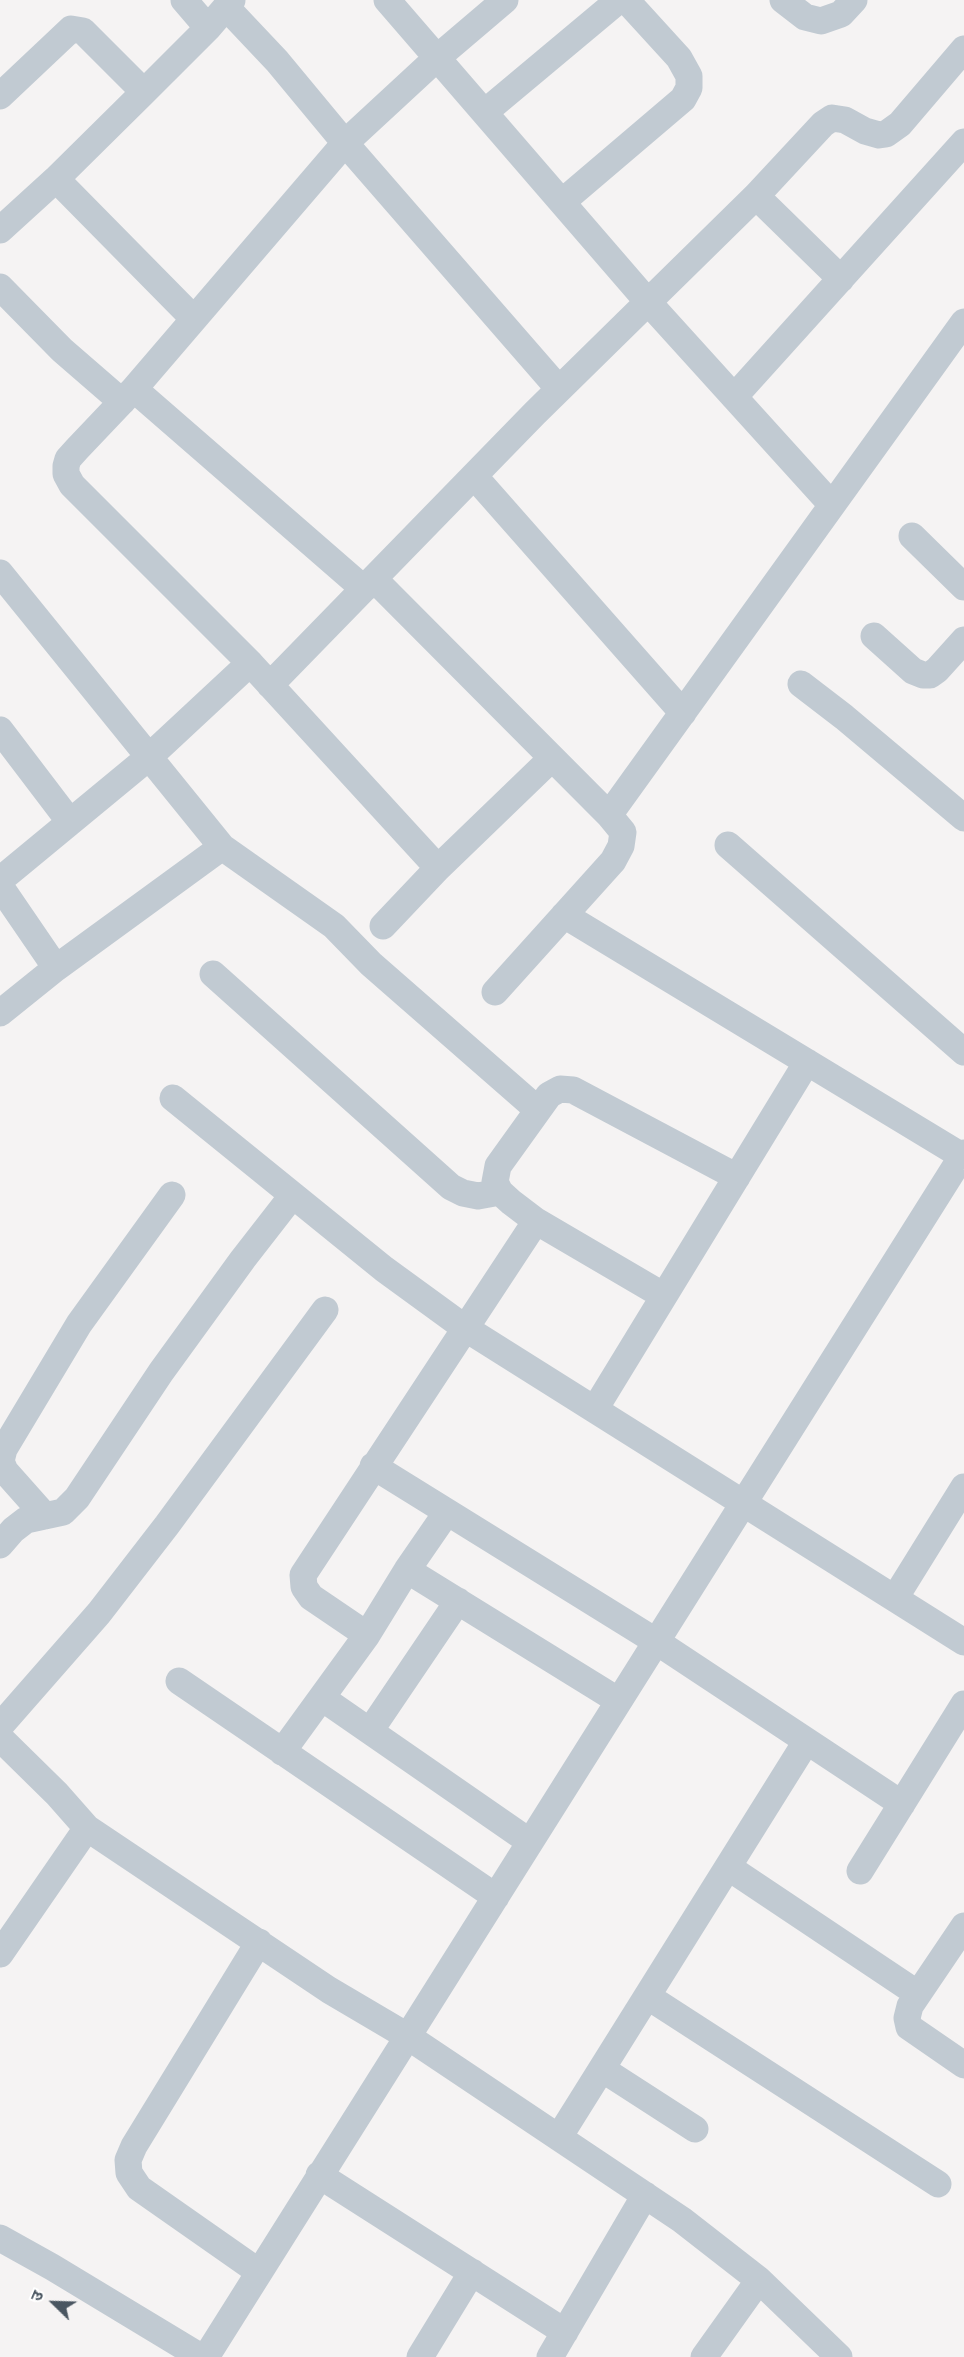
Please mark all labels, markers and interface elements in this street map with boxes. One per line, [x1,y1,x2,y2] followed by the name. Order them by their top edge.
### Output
[24,2273,84,2333] north arrow
[25,2287,49,2305] text: उ

